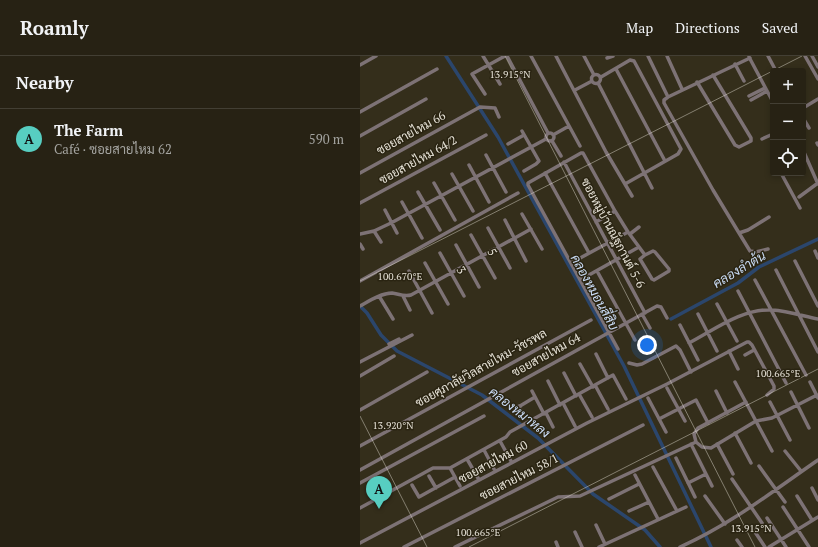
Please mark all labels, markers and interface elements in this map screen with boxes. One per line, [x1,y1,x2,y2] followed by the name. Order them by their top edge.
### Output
[20,15,89,40] text: Roamly
[626,18,653,37] text: Map
[675,18,740,37] text: Directions
[762,18,798,37] text: Saved
[490,68,531,81] text: 13.915°N
[770,68,806,176] map controls
[770,68,806,104] button: +
[16,71,74,94] text: Nearby
[770,104,806,140] button: −
[374,107,448,158] street label: ซอยสายไหม 66
[54,120,123,140] text: The Farm
[24,130,34,148] text: A
[309,130,344,148] text: 590 m
[376,132,459,187] street label: ซอยสายไหม 64/2
[54,140,172,158] text: Café · ซอยสายไหม 62
[770,140,806,176] button: locate
[577,175,649,291] street label: ซอยหมู่บ้านณัฐกานต์ 5-6
[484,245,501,258] street label: 5
[709,246,770,292] water label: คลองลำต้น
[567,249,626,334] water label: คลองหมอนสี่สิบ
[453,263,470,276] street label: 3
[378,270,423,283] text: 100.670°E
[412,325,550,412] street label: ซอยศุภาลัยวิลสายไหม-วัชรพล
[509,329,583,380] street label: ซอยสายไหม 64
[637,335,657,355] your location
[756,367,801,380] text: 100.665°E
[486,382,554,442] water label: คลองหมาหลง
[373,419,414,432] text: 13.920°N
[456,437,530,486] street label: ซอยสายไหม 60
[477,450,561,503] street label: ซอยสายไหม 58/1
[366,476,392,509] pin: A
[731,522,772,535] text: 13.915°N
[456,526,501,539] text: 100.665°E

